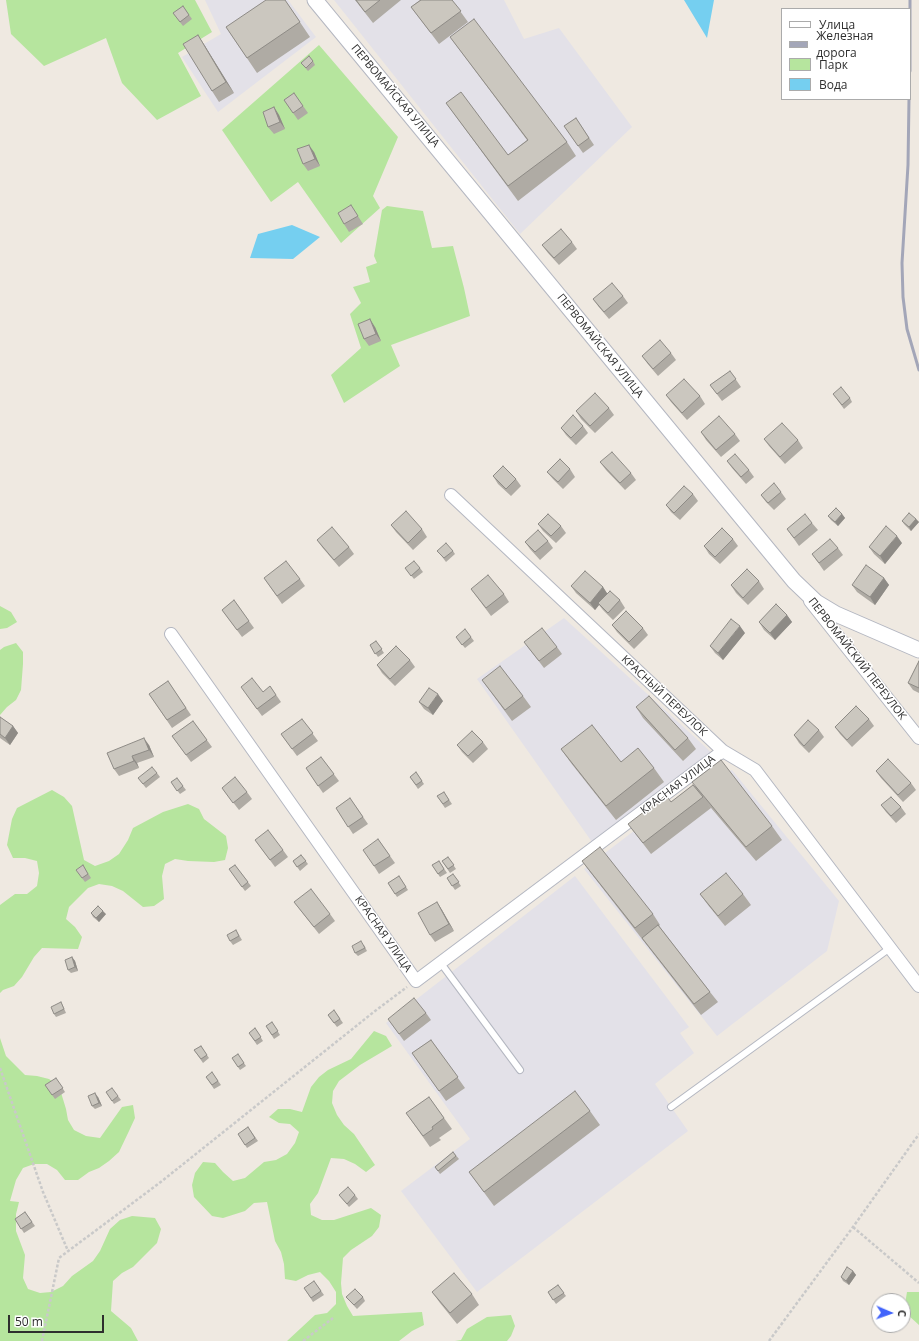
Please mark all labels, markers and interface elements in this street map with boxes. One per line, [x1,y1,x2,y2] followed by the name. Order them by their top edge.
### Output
[781,8,911,100] legend
[819,16,855,33] text: Улица
[816,27,873,61] text: Железная дорога
[348,42,442,150] street label: ПЕРВОМАЙСКАЯ УЛИЦА
[819,56,848,73] text: Парк
[819,76,848,93] text: Вода
[554,291,646,401] street label: ПЕРВОМАЙСКАЯ УЛИЦА
[805,595,909,723] street label: ПЕРВОМАЙСКИЙ ПЕРЕУЛОК
[618,653,710,739] street label: КРАСНЫЙ ПЕРЕУЛОК
[638,753,718,817] street label: КРАСНАЯ УЛИЦА
[352,893,414,975] street label: КРАСНАЯ УЛИЦА
[871,1293,911,1333] north arrow
[10,1307,106,1333] scale bar
[895,1310,910,1317] text: С
[15,1313,43,1330] text: 50 m

